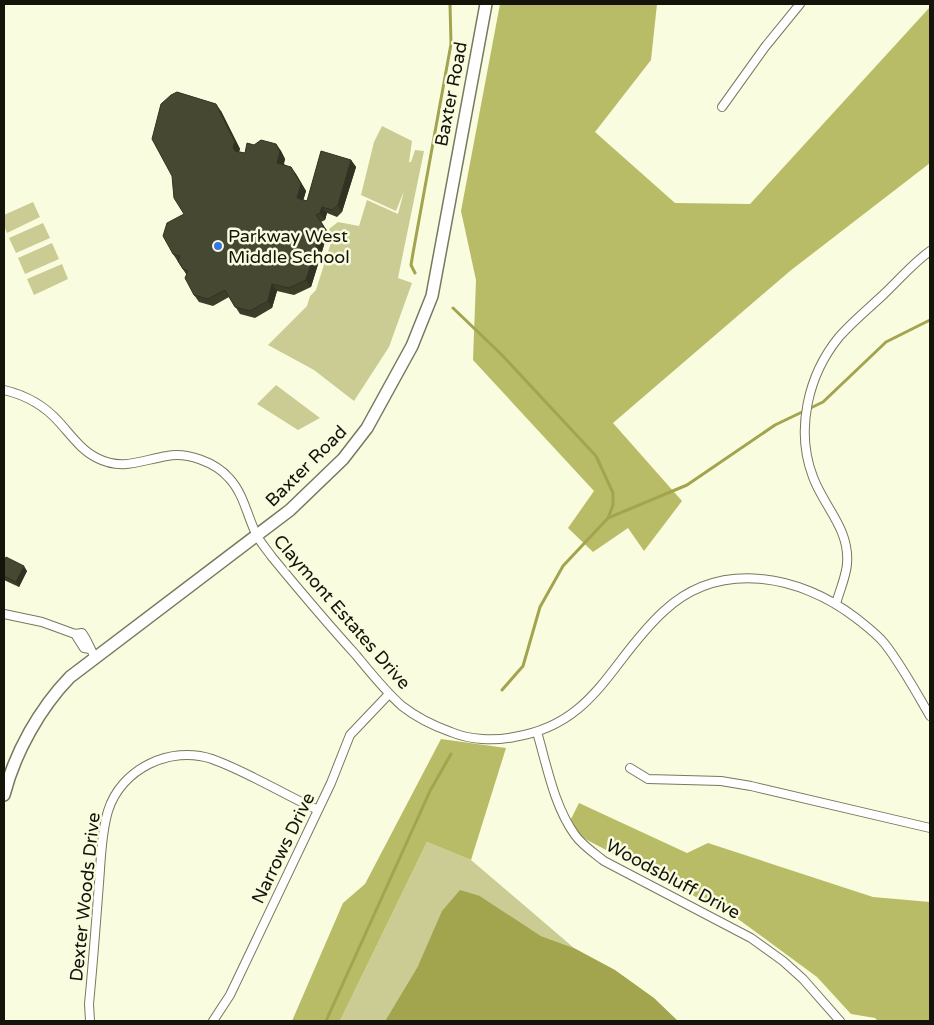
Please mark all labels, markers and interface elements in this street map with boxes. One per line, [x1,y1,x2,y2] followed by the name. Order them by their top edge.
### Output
[430,40,472,148] street label: Baxter Road
[228,225,350,268] place label: Parkway West Middle School
[212,240,224,252] marker: Parkway West Middle School
[261,421,351,511] street label: Baxter Road
[269,530,415,694] street label: Claymont Estates Drive
[247,789,319,907] street label: Narrows Drive
[65,811,105,983] street label: Dexter Woods Drive
[602,834,744,924] street label: Woodsbluff Drive

